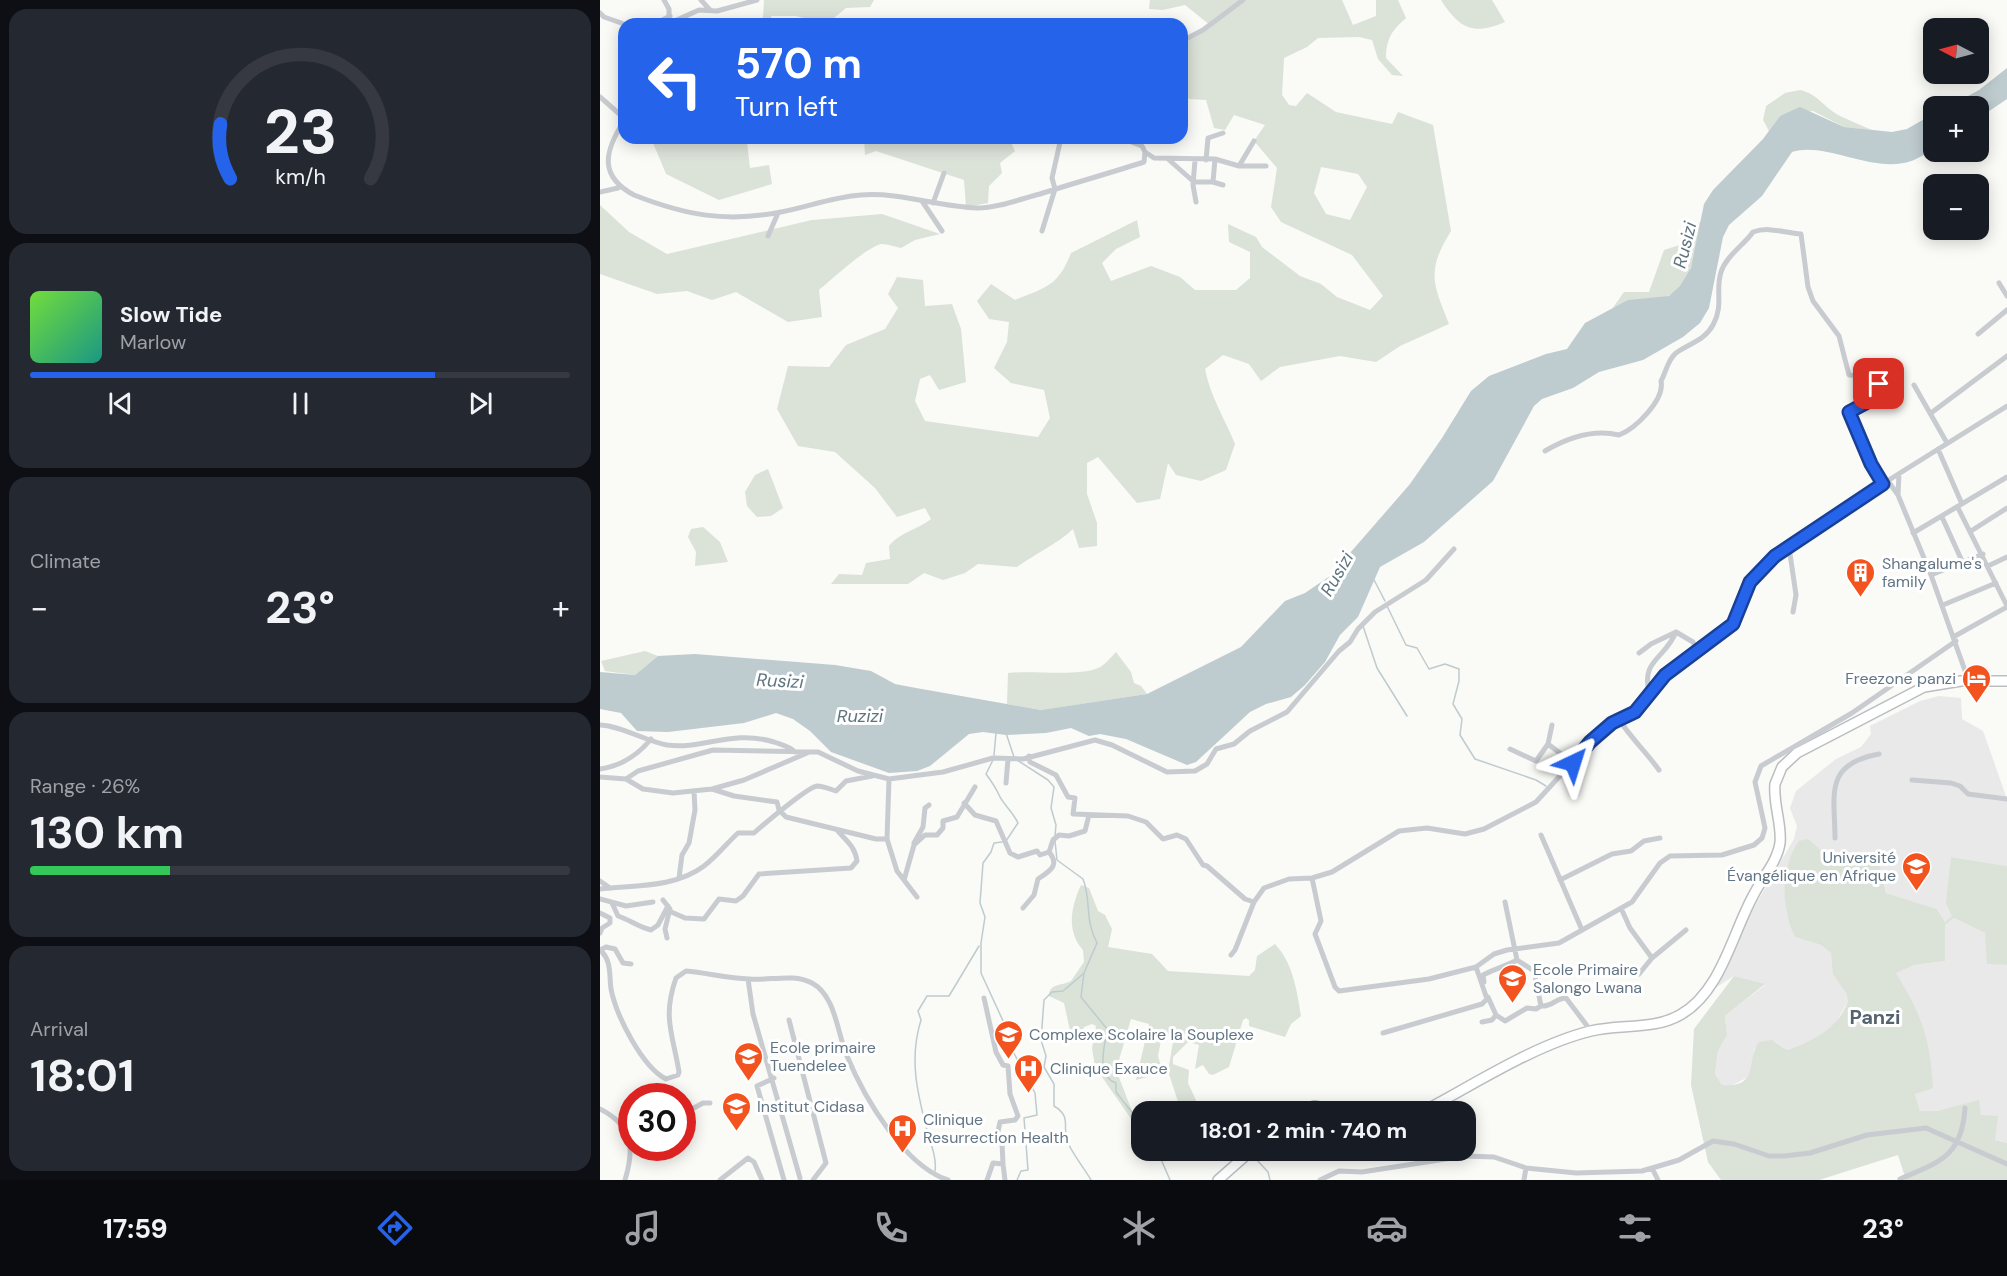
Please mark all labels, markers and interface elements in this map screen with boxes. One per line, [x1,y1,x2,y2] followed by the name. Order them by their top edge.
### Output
[1923,18,1989,84] north arrow
[1923,18,1989,240] map controls
[735,36,862,91] text: 570 m
[636,42,714,120] icon: left
[735,89,838,124] text: Turn left
[263,91,337,172] text: 23
[1923,96,1989,162] button: +
[275,163,325,191] text: km/h
[1923,174,1989,240] button: −
[1668,219,1703,271] water label: Rusizi
[120,300,222,329] text: Slow Tide
[120,329,186,355] text: Marlow
[1853,358,1904,409] pin
[1862,367,1895,400] icon: arrive
[104,387,137,420] icon: previous
[284,387,317,420] icon: pause
[464,387,497,420] icon: next
[1315,547,1360,600] water label: Rusizi
[30,548,101,574] text: Climate
[1882,553,1982,592] place label: Shangalume's family
[1845,556,1877,598] building icon: Shangalume's family
[265,578,335,637] text: 23°
[30,586,48,629] text: −
[552,586,570,629] text: +
[1961,662,1993,704] hotel icon: Freezone panzi
[756,668,805,694] water label: Rusizi
[1845,668,1956,689] place label: Freezone panzi
[837,704,884,728] water label: Ruzizi
[1541,731,1605,795] position arrow
[30,773,140,799] text: Range · 26%
[30,803,184,862] text: 130 km
[1727,847,1896,886] place label: Université Évangélique en Afrique
[1901,850,1933,892] school or university icon: Université Évangélique en Afrique
[1533,959,1642,998] place label: Ecole Primaire Salongo Lwana
[1496,962,1528,1004] school or university icon: Ecole Primaire Salongo Lwana
[1850,1004,1900,1030] district label: Panzi
[30,1016,88,1042] text: Arrival
[992,1018,1024,1060] school or university icon: Complexe Scolaire la Souplexe
[1029,1024,1254,1045] place label: Complexe Scolaire la Souplexe
[770,1037,876,1076] place label: Ecole primaire Tuendelee
[733,1040,765,1082] school or university icon: Ecole primaire Tuendelee
[30,1046,134,1105] text: 18:01
[1013,1052,1045,1094] hospital icon: Clinique Exauce
[1050,1058,1168,1079] place label: Clinique Exauce
[618,1083,696,1161] speed limit sign: 30
[720,1090,752,1132] school or university icon: Institut Cidasa
[757,1096,864,1117] place label: Institut Cidasa
[923,1109,1069,1148] place label: Clinique Resurrection Health
[886,1112,918,1154] hospital icon: Clinique Resurrection Health
[1200,1116,1407,1145] text: 18:01 · 2 min · 740 m
[374,1207,416,1249] icon: directions
[622,1207,664,1249] icon: music
[870,1207,912,1249] icon: phone
[1118,1207,1160,1249] icon: climate
[1366,1207,1408,1249] icon: car
[1614,1207,1656,1249] icon: filters
[103,1211,168,1246] text: 17:59
[1862,1211,1904,1246] text: 23°

